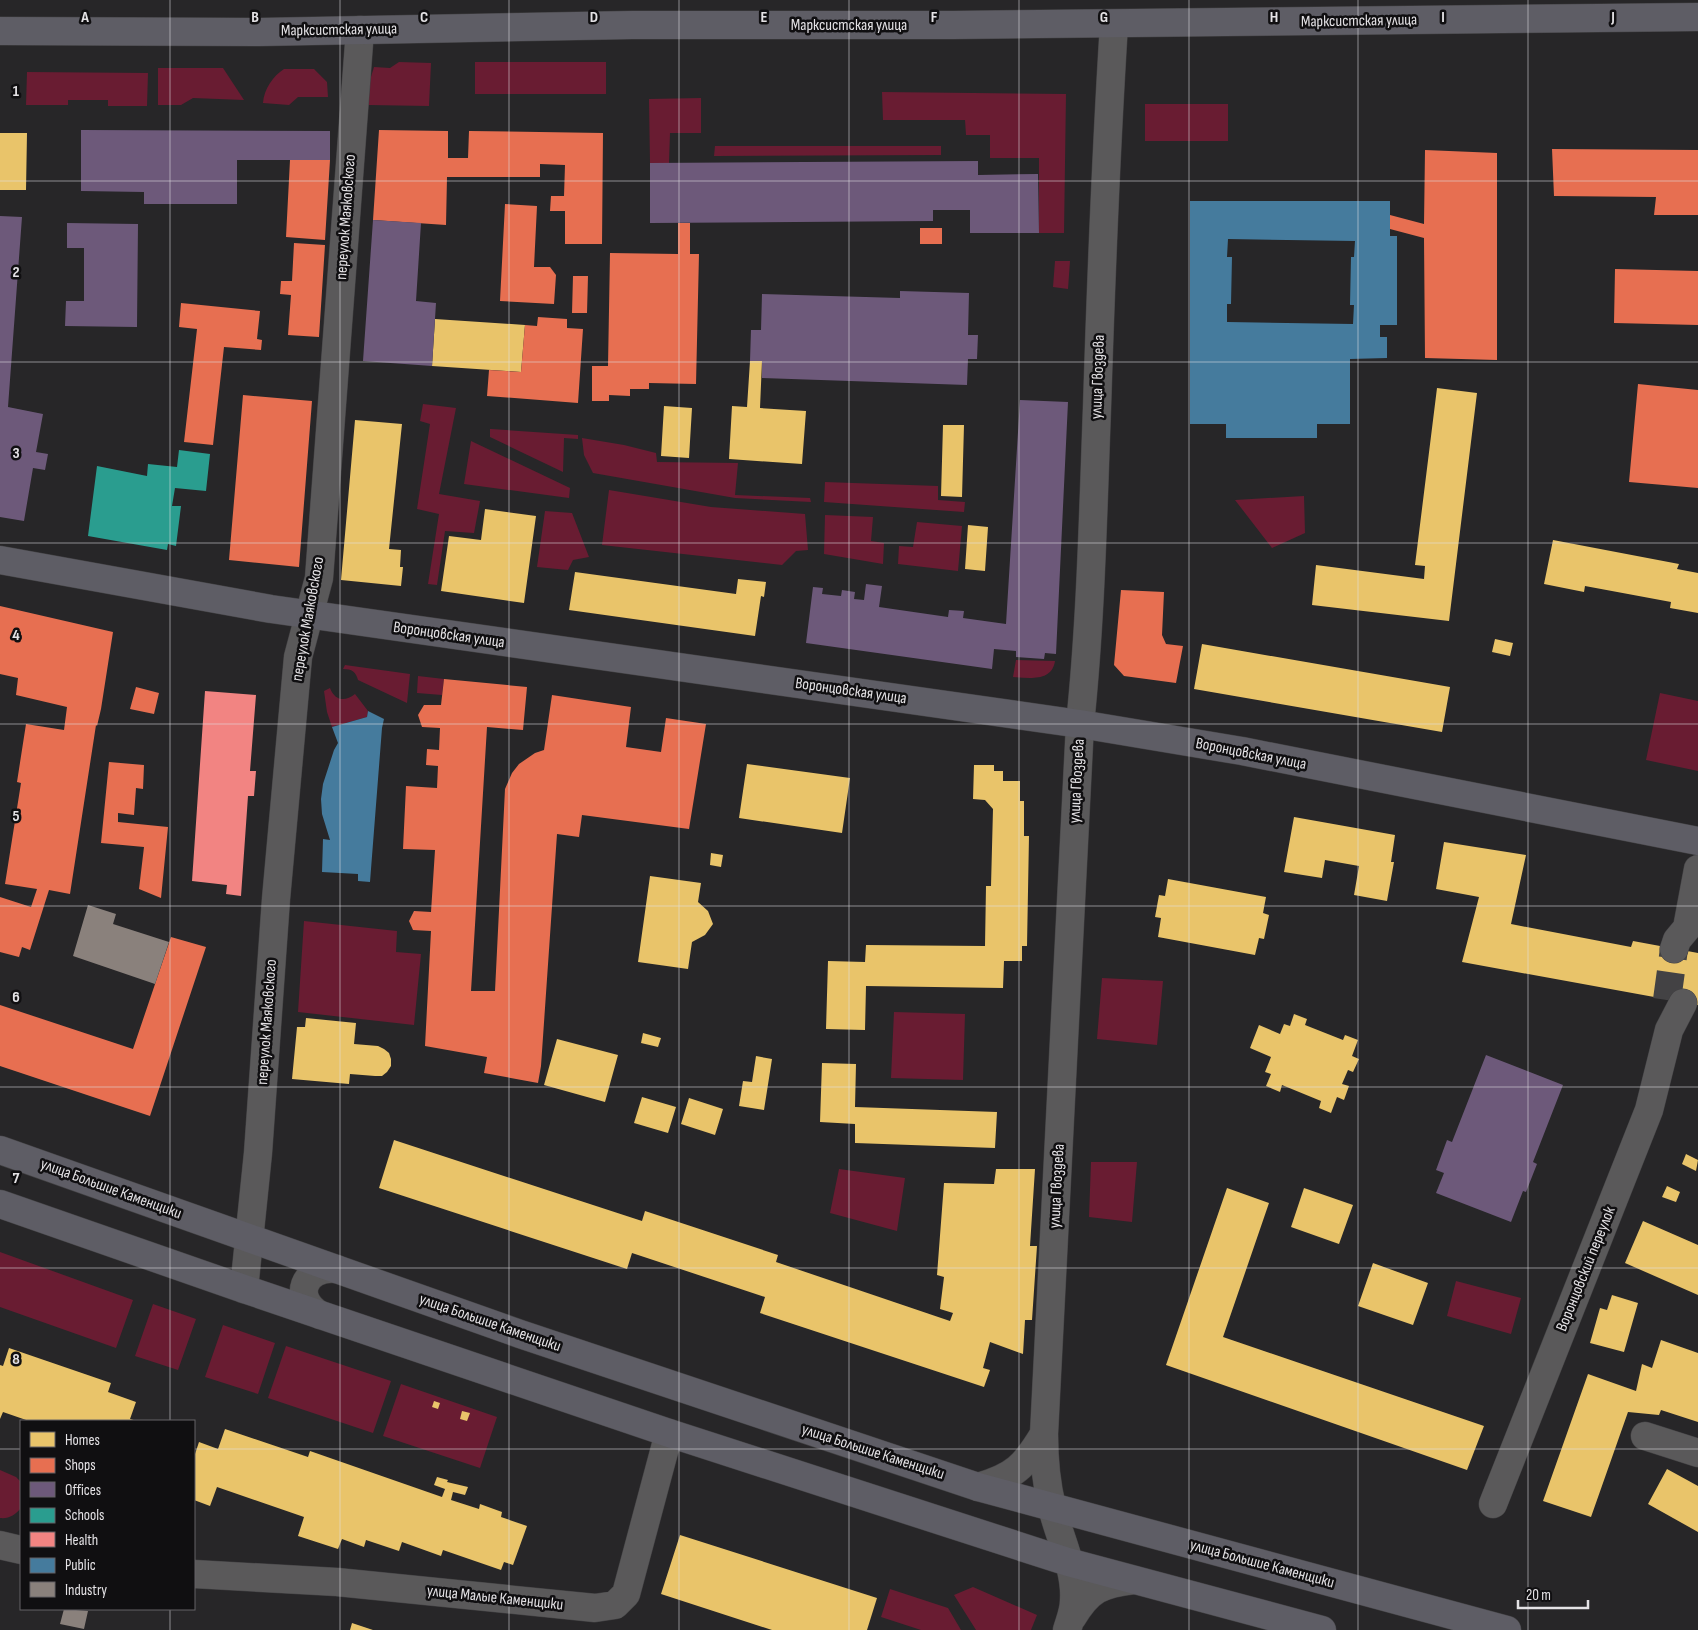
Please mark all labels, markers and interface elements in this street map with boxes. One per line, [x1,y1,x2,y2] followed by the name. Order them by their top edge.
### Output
[80,8,89,27] text: A
[251,8,259,27] text: B
[420,8,428,27] text: C
[590,8,598,27] text: D
[761,8,768,27] text: E
[931,8,938,27] text: F
[1100,8,1108,27] text: G
[1270,8,1278,27] text: H
[1441,8,1445,27] text: I
[1610,8,1615,27] text: J
[1301,10,1417,32] street label: Марксистская улица
[791,16,907,35] street label: Марксистская улица
[281,19,397,41] street label: Марксистская улица
[13,82,20,101] text: 1
[332,154,360,280] street label: переулок Маяковского
[12,263,20,282] text: 2
[1087,334,1109,420] street label: улица Гвоздева
[12,444,20,463] text: 3
[288,555,328,683] street label: переулок Маяковского
[392,618,506,652] street label: Воронцовская улица
[12,626,20,645] text: 4
[794,674,908,708] street label: Воронцовская улица
[1194,734,1308,774] street label: Воронцовская улица
[1065,738,1089,824] street label: улица Гвоздева
[12,807,20,826] text: 5
[253,959,281,1085] street label: переулок Маяковского
[12,988,20,1007] text: 6
[1045,1143,1069,1229] street label: улица Гвоздева
[38,1155,184,1223] street label: улица Большие Каменщики
[13,1169,20,1188] text: 7
[1552,1203,1620,1334] street label: Воронцовский переулок
[417,1290,563,1356] street label: улица Большие Каменщики
[12,1350,20,1369] text: 8
[20,1420,195,1610] legend
[799,1420,947,1484] street label: улица Большие Каменщики
[65,1431,100,1450] text: Homes
[65,1456,96,1475] text: Shops
[65,1481,101,1500] text: Offices
[65,1506,104,1525] text: Schools
[65,1531,98,1550] text: Health
[1188,1536,1336,1592] street label: улица Большие Каменщики
[65,1556,96,1575] text: Public
[1518,1578,1588,1610] scale bar
[65,1581,107,1600] text: Industry
[426,1581,564,1615] street label: улица Малые Каменщики
[1526,1586,1551,1605] text: 20 m

